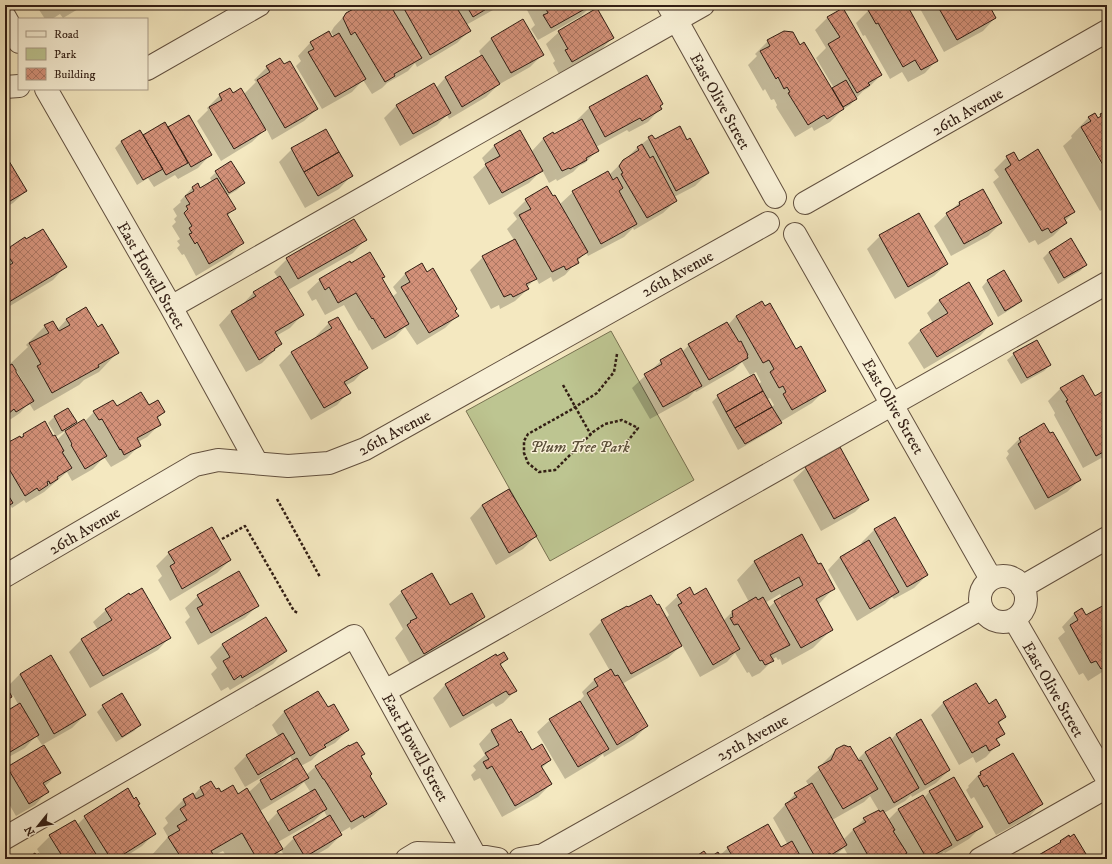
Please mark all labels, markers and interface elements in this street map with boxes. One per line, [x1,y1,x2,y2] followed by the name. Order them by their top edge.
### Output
[18,18,148,90] legend
[54,27,79,42] text: Road
[54,47,76,62] text: Park
[685,50,755,153] street label: East Olive Street
[54,67,95,82] text: Building
[928,83,1007,140] street label: 26th Avenue
[112,218,190,333] street label: East Howell Street
[638,246,717,302] street label: 26th Avenue
[858,355,929,458] street label: East Olive Street
[355,405,434,460] street label: 26th Avenue
[530,437,630,457] park label: Plum Tree Park
[45,502,124,559] street label: 26th Avenue
[1018,638,1089,741] street label: East Olive Street
[377,690,453,805] street label: East Howell Street
[713,710,792,766] street label: 25th Avenue
[18,806,58,846] north arrow
[22,823,39,838] text: N

